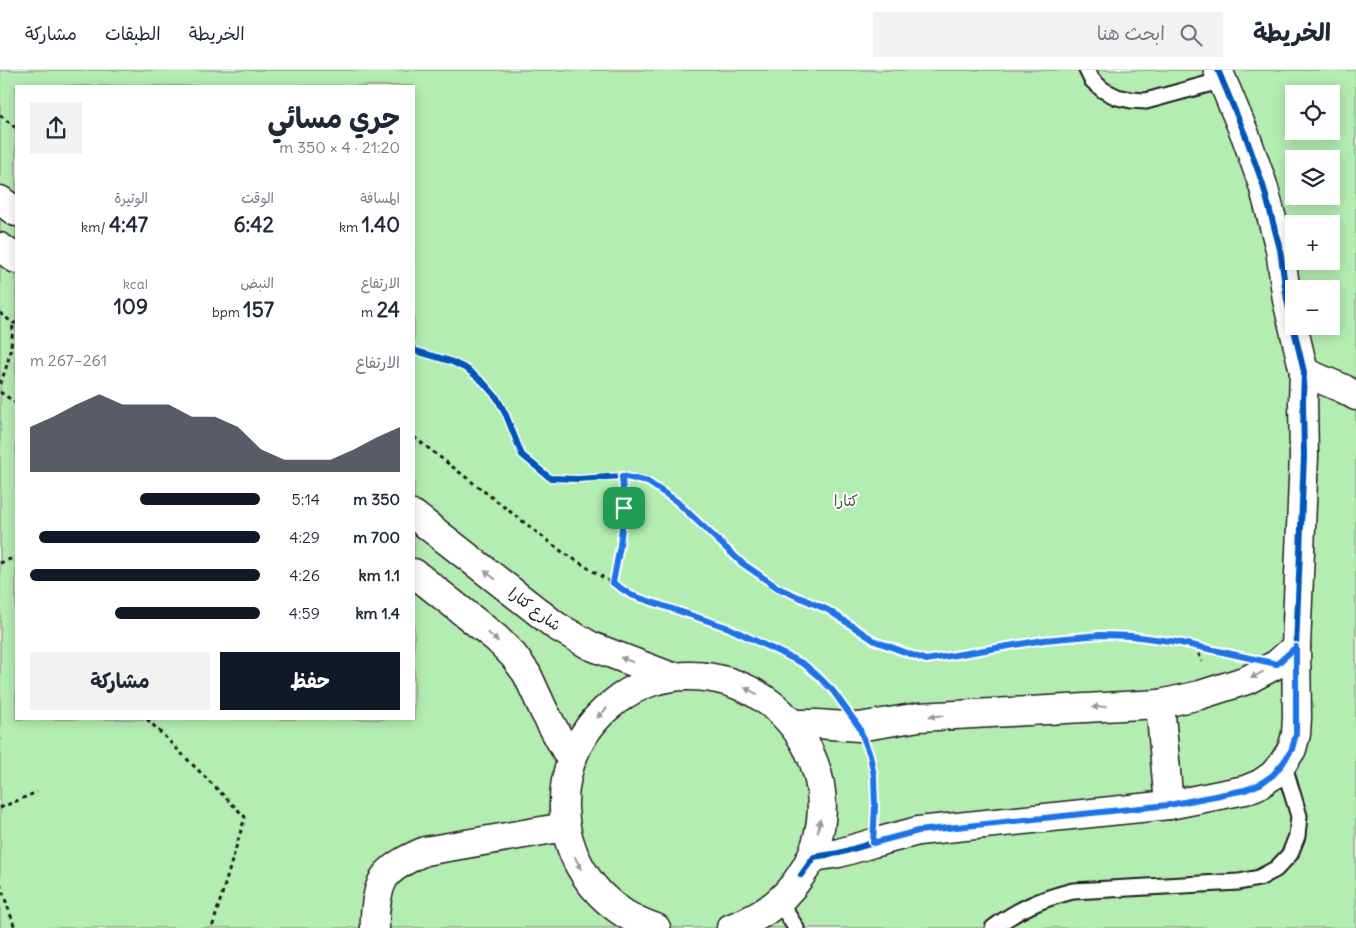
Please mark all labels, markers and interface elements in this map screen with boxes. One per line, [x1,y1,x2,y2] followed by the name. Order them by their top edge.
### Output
[873,12,1223,57] search box
[1253,17,1331,47] text: الخريطة
[1097,21,1165,45] text: ابحث هنا
[1177,21,1205,49] icon: search
[25,22,77,45] text: مشاركة
[105,22,161,45] text: الطبقات
[189,22,245,45] text: الخريطة
[1285,85,1340,335] map controls
[1285,85,1340,140] button: locate
[268,100,400,136] text: جري مسائي
[30,102,82,154] button: share
[279,137,400,157] text: 21:20 · 4 × 350 m
[1285,150,1340,205] button: layers
[114,189,148,207] text: الوتيرة
[241,189,274,207] text: الوقت
[360,189,400,207] text: المسافة
[109,211,148,238] text: 4:47
[233,211,274,238] text: 6:42
[362,211,400,238] text: 1.40
[1285,215,1340,270] button: +
[81,218,109,236] text: /km
[339,218,362,236] text: km
[241,274,274,292] text: النبض
[361,274,400,292] text: الارتفاع
[123,275,148,293] text: kcal
[1285,280,1340,335] button: −
[114,293,148,320] text: 109
[243,296,274,323] text: 157
[377,296,400,323] text: 24
[212,303,243,321] text: bpm
[361,303,377,321] text: m
[30,350,107,370] text: 261–267 m
[355,352,400,372] text: الارتفاع
[603,487,645,529] pin
[292,489,320,509] text: 5:14
[353,489,400,509] text: 350 m
[834,491,858,510] park label: كتارا
[610,494,638,522] icon: arrive
[289,527,320,547] text: 4:29
[353,527,400,547] text: 700 m
[289,565,320,585] text: 4:26
[359,565,400,585] text: 1.1 km
[484,569,497,580] one-way arrow
[505,583,565,636] street label: شارع كتارا
[289,603,320,623] text: 4:59
[355,603,400,623] text: 1.4 km
[486,631,499,642] one-way arrow
[30,652,210,710] button: مشاركة
[220,652,400,710] button: حفظ
[619,656,634,663] one-way arrow
[1249,671,1264,679] one-way arrow
[744,687,759,695] one-way arrow
[1090,704,1106,712] one-way arrow
[596,707,608,719] one-way arrow
[928,713,944,721] one-way arrow
[816,818,824,834] one-way arrow
[574,855,582,870] one-way arrow

